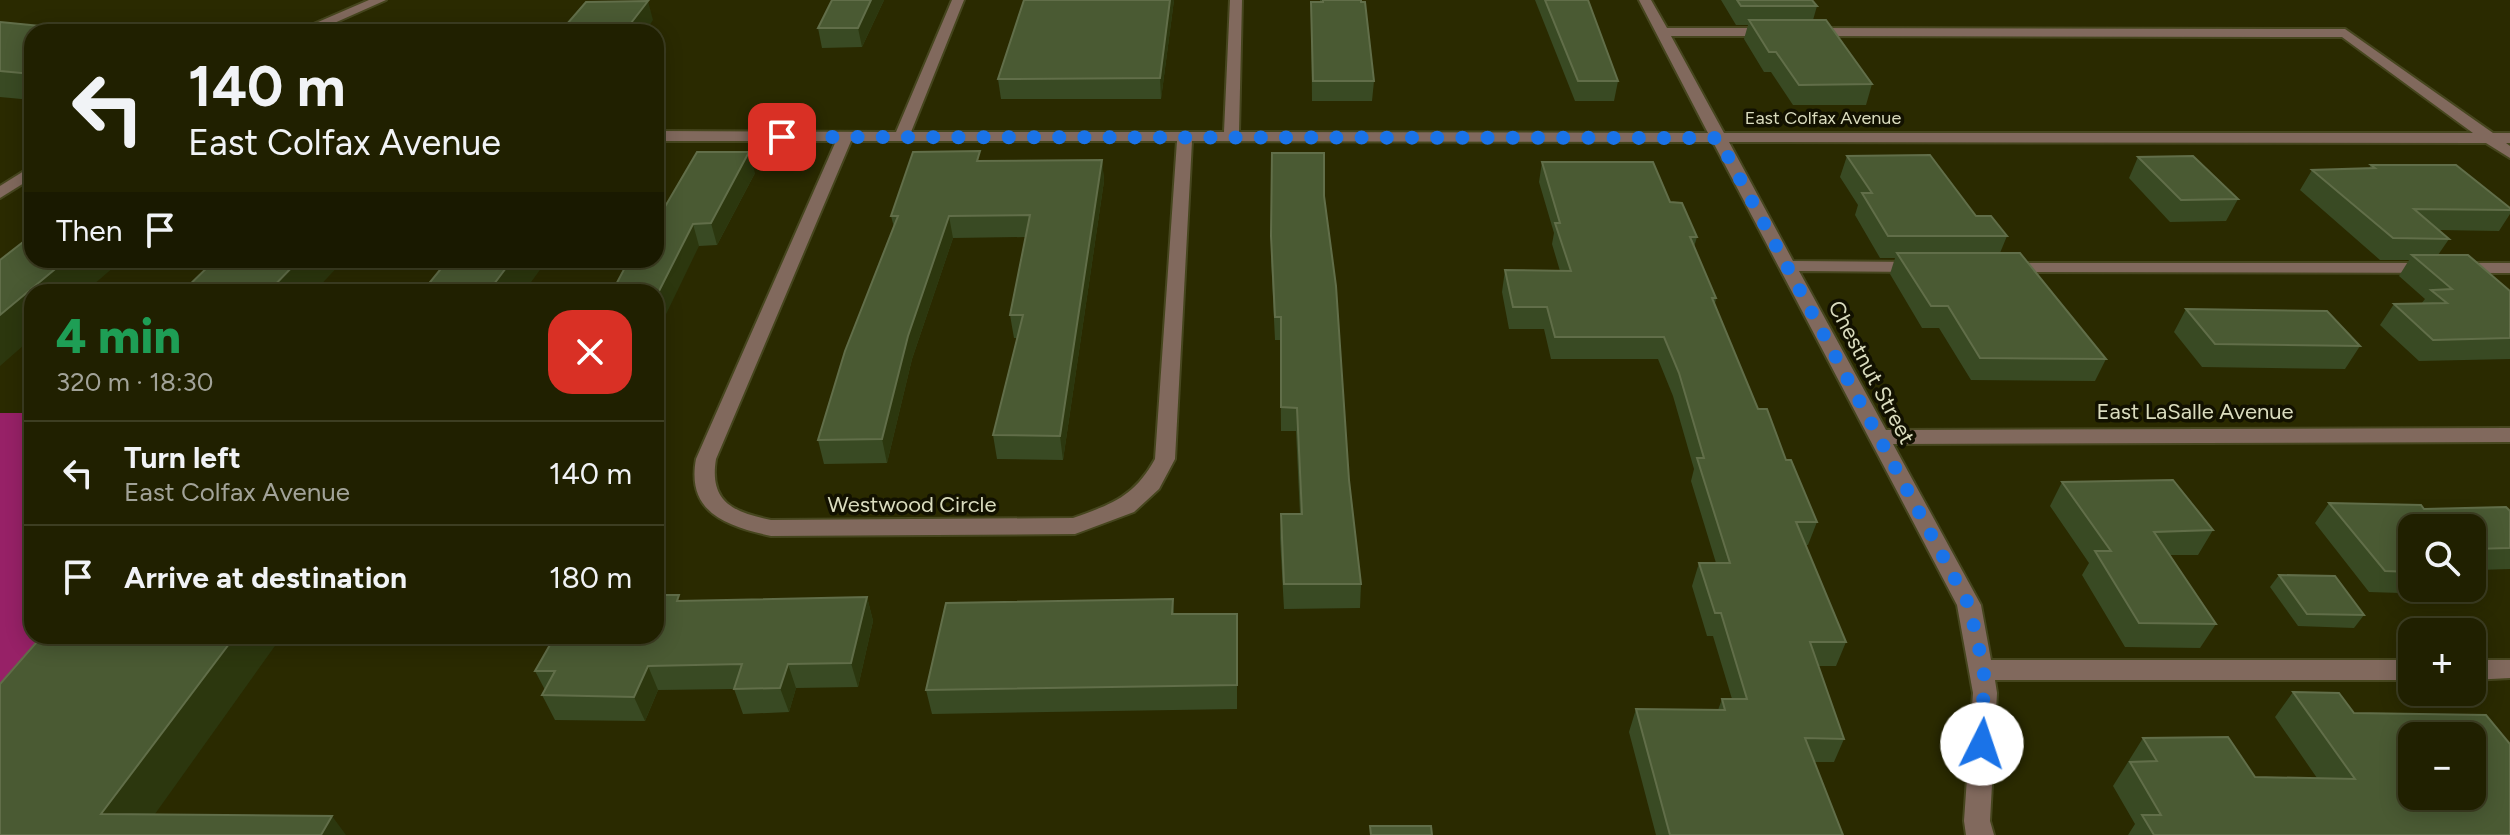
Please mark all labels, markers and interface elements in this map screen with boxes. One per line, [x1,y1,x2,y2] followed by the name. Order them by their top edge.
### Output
[188,53,346,120] text: 140 m
[56,56,160,160] icon: left
[748,103,816,171] pin
[1745,107,1901,129] street label: East Colfax Avenue
[760,115,804,159] icon: arrive
[188,121,501,164] text: East Colfax Avenue
[138,208,182,252] icon: arrive
[56,212,122,249] text: Then
[1822,296,1921,449] street label: Chestnut Street
[56,307,181,365] text: 4 min
[548,310,632,394] button: close
[56,366,213,398] text: 320 m · 18:30
[2096,398,2294,425] street label: East LaSalle Avenue
[124,439,241,476] text: Turn left
[56,451,100,495] icon: left
[549,455,632,492] text: 140 m
[124,476,350,508] text: East Colfax Avenue
[828,491,996,518] street label: Westwood Circle
[2398,514,2486,810] map controls
[2398,514,2486,602] button: search
[56,555,100,599] icon: arrive
[124,559,407,596] text: Arrive at destination
[549,559,632,596] text: 180 m
[2398,618,2486,706] button: +
[1940,702,2024,786] position arrow
[2398,722,2486,810] button: −

